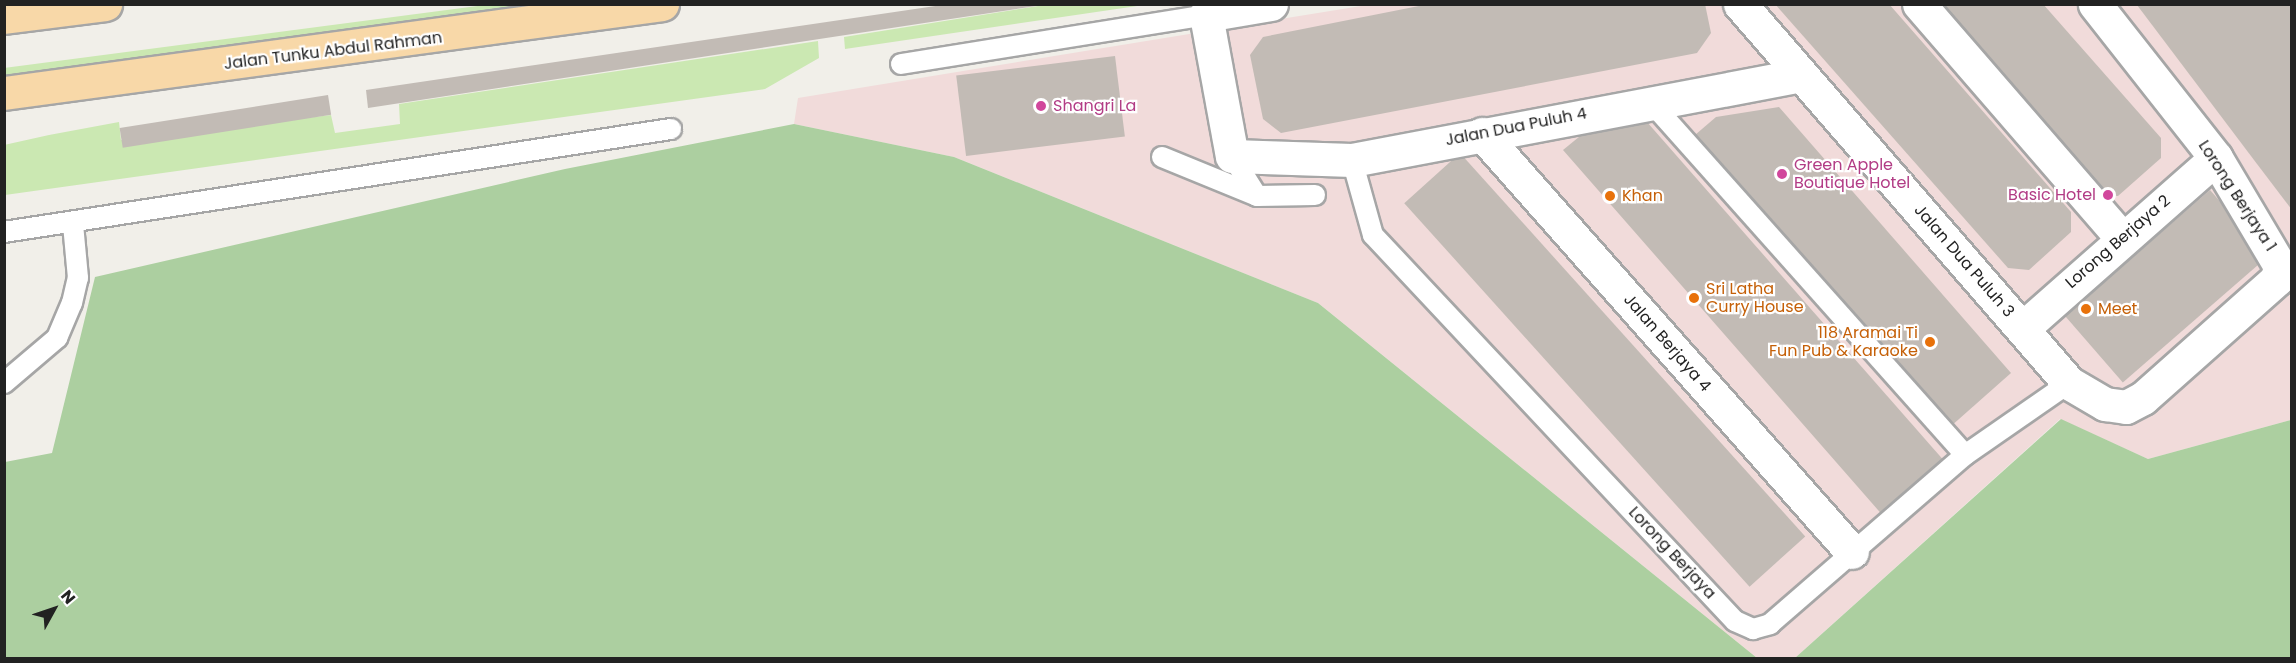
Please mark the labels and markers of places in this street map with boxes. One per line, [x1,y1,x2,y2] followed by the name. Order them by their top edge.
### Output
[1053,96,1136,116] place label: Shangri La
[1034,99,1048,113] marker: Shangri La
[1794,155,1910,193] place label: Green Apple Boutique Hotel
[1775,167,1789,181] marker: Green Apple Boutique Hotel
[2008,185,2096,205] place label: Basic Hotel
[1622,186,1663,206] place label: Khan
[2101,188,2115,202] marker: Basic Hotel
[1603,189,1617,203] marker: Khan
[1706,279,1804,317] place label: Sri Latha Curry House
[1687,291,1701,305] marker: Sri Latha Curry House
[2098,299,2137,319] place label: Meet
[2079,302,2093,316] marker: Meet
[1769,323,1918,361] place label: 118 Aramai Ti Fun Pub & Karaoke
[1923,335,1937,349] marker: 118 Aramai Ti Fun Pub & Karaoke

